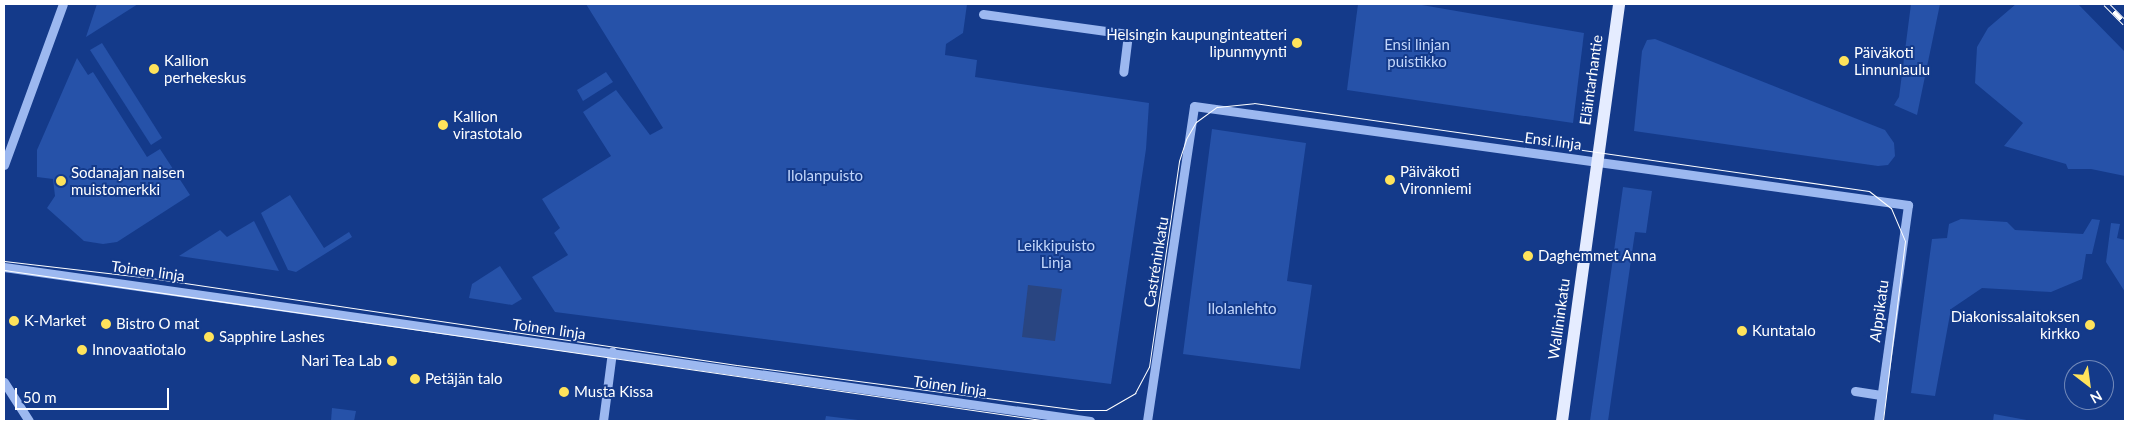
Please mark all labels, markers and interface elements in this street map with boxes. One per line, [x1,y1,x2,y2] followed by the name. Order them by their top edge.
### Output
[1106,25,1287,60] place label: Helsingin kaupunginteatteri lipunmyynti
[1576,34,1606,126] street label: Eläintarhantie
[1384,35,1450,70] park label: Ensi linjan puistikko
[1291,37,1303,49] marker: Helsingin kaupunginteatteri lipunmyynti
[1854,43,1930,78] place label: Päiväkoti Linnunlaulu
[164,51,246,86] place label: Kallion perhekeskus
[1838,55,1850,67] marker: Päiväkoti Linnunlaulu
[148,63,160,75] marker: Kallion perhekeskus
[453,107,522,142] place label: Kallion virastotalo
[437,119,449,131] marker: Kallion virastotalo
[1523,129,1583,153] street label: Ensi linja
[1400,162,1472,197] place label: Päiväkoti Vironniemi
[71,163,185,198] place label: Sodanajan naisen muistomerkki
[787,167,863,185] park label: Ilolanpuisto
[1384,174,1396,186] marker: Päiväkoti Vironniemi
[55,175,67,187] marker: Sodanajan naisen muistomerkki
[1140,215,1172,309] street label: Castréninkatu
[1017,236,1095,271] park label: Leikkipuisto Linja
[1538,247,1657,265] place label: Daghemmet Anna
[1522,250,1534,262] marker: Daghemmet Anna
[110,257,186,285] street label: Toinen linja
[1544,277,1574,361] street label: Wallininkatu
[1866,279,1892,343] street label: Alppikatu
[1207,300,1277,318] park label: Ilolanlehto
[1951,307,2080,342] place label: Diakonissalaitoksen kirkko
[24,312,86,330] place label: K-Market
[8,315,20,327] marker: K-Market
[116,315,199,333] place label: Bistro O mat
[511,315,587,343] street label: Toinen linja
[100,318,112,330] marker: Bistro O mat
[2084,319,2096,331] marker: Diakonissalaitoksen kirkko
[1752,322,1816,340] place label: Kuntatalo
[1736,325,1748,337] marker: Kuntatalo
[219,328,325,346] place label: Sapphire Lashes
[203,331,215,343] marker: Sapphire Lashes
[92,341,186,359] place label: Innovaatiotalo
[76,344,88,356] marker: Innovaatiotalo
[301,352,382,370] place label: Nari Tea Lab
[386,355,398,367] marker: Nari Tea Lab
[2064,360,2114,410] north arrow
[425,370,502,388] place label: Petäjän talo
[912,372,988,400] street label: Toinen linja
[409,373,421,385] marker: Petäjän talo
[18,378,171,410] scale bar
[574,383,653,401] place label: Musta Kissa
[558,386,570,398] marker: Musta Kissa
[2087,387,2105,408] text: N
[23,388,57,406] text: 50 m

